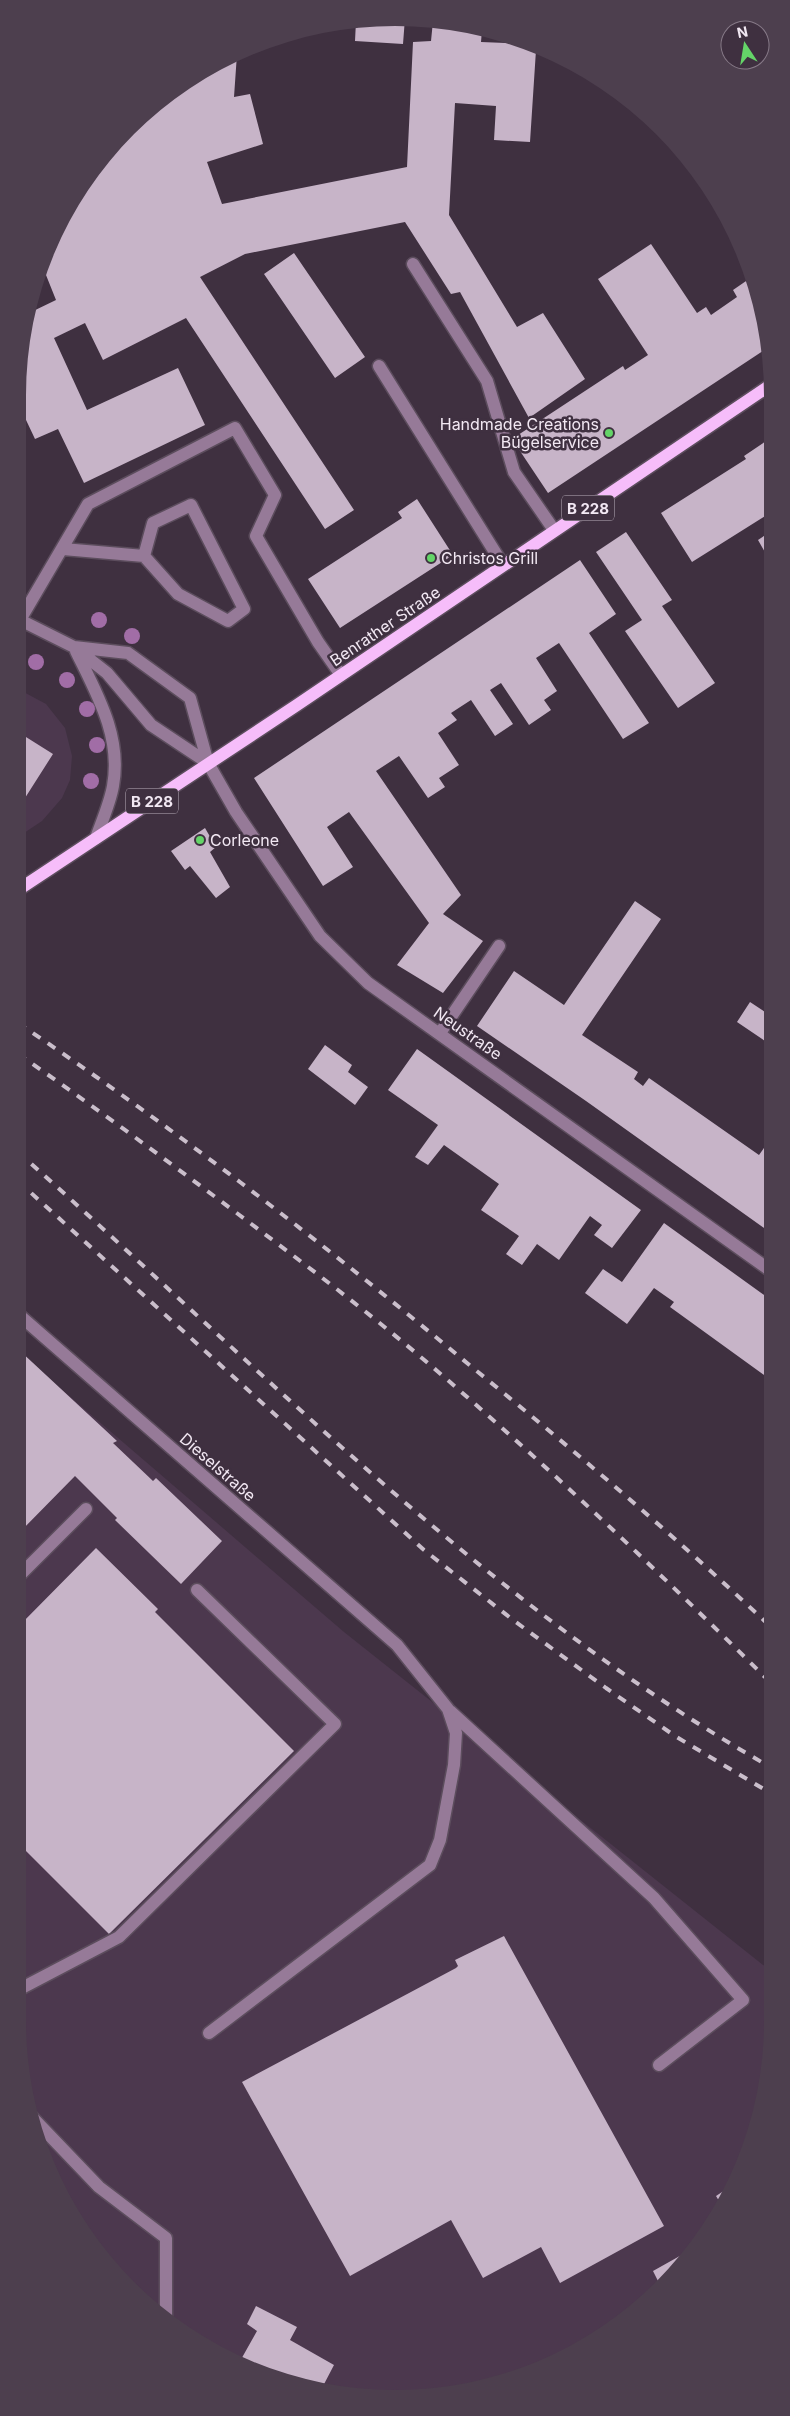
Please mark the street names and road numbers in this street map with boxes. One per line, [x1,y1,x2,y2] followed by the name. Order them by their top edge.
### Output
[562,496,614,520] road number: B 228
[326,582,444,670] street label: Benrather Straße
[126,788,178,814] road number: B 228
[430,1002,506,1064] street label: Neustraße
[176,1429,260,1505] street label: Dieselstraße

